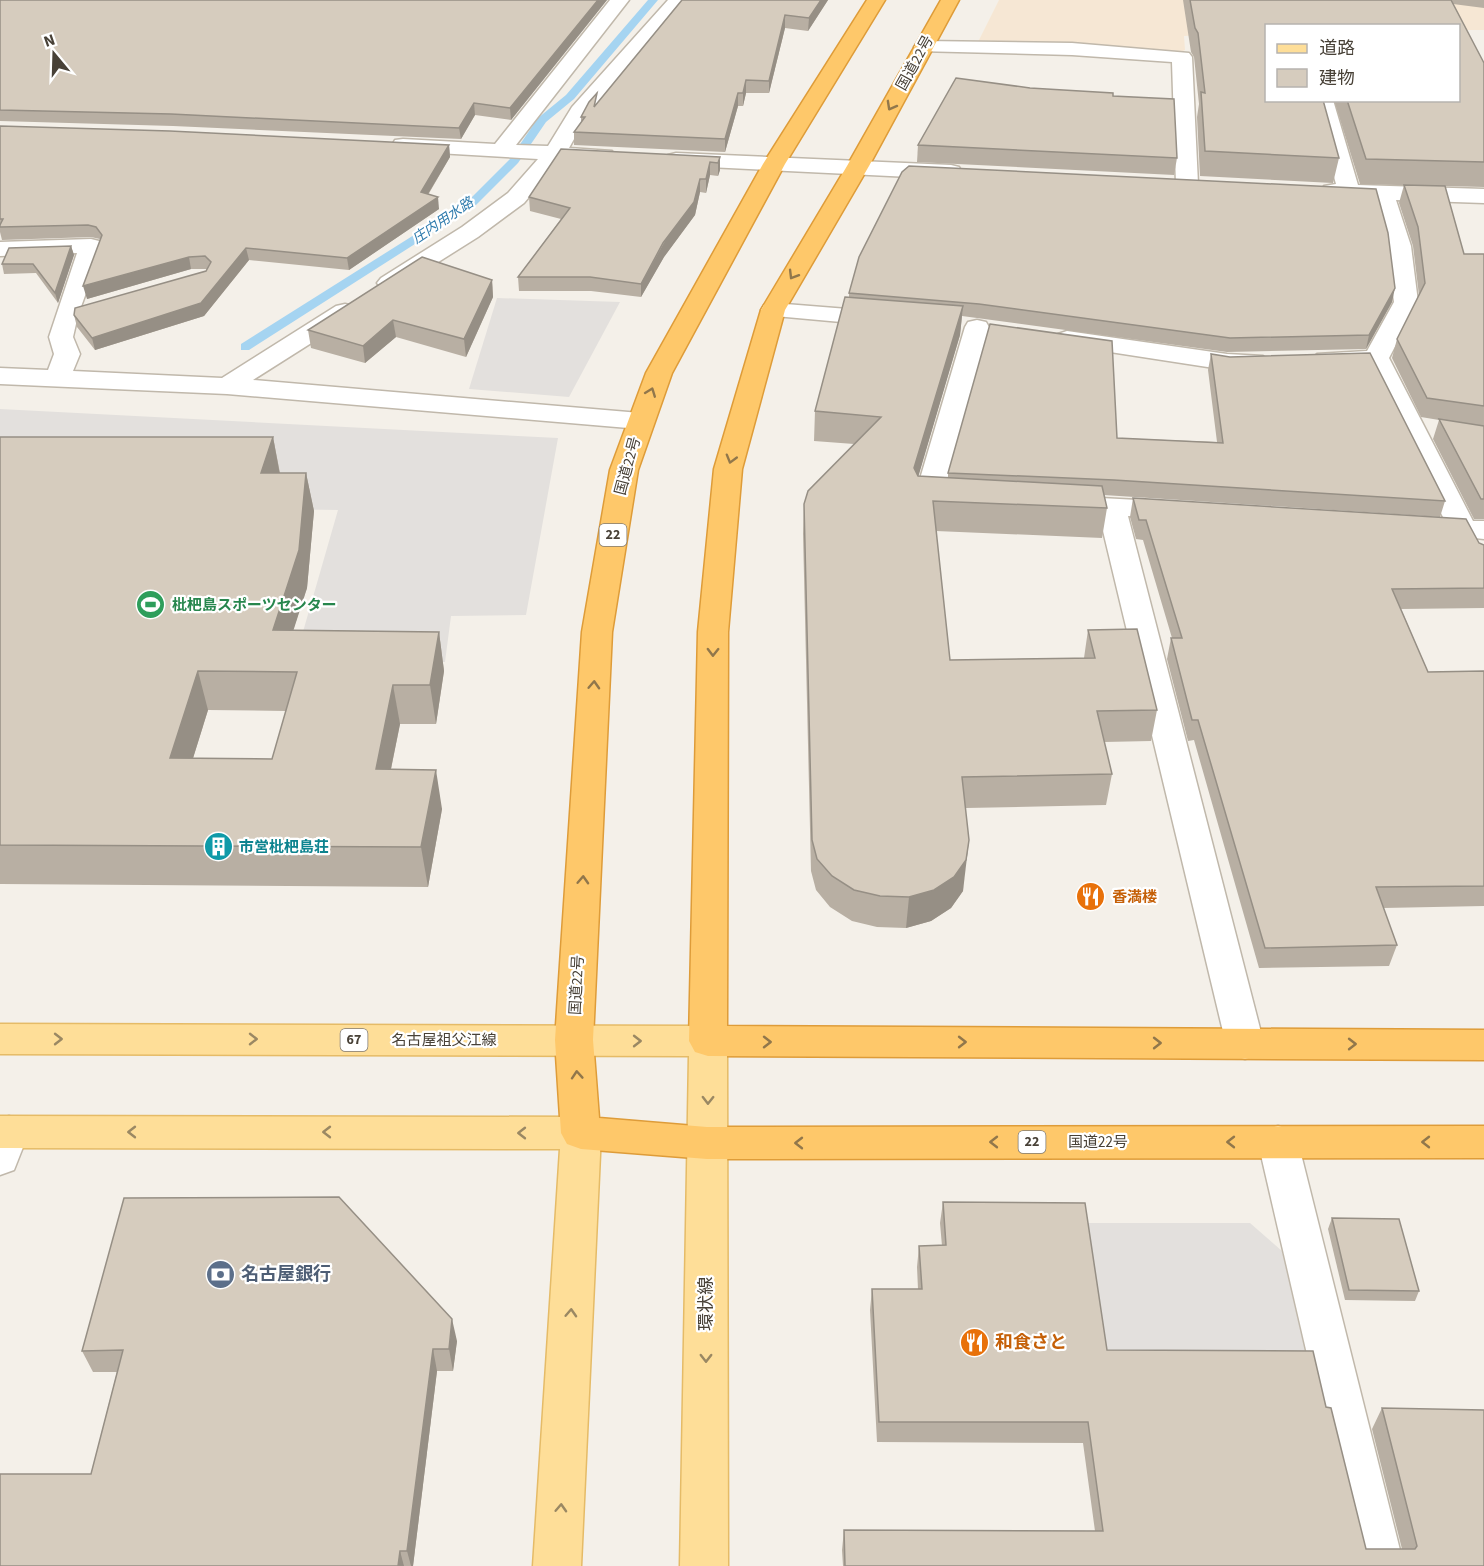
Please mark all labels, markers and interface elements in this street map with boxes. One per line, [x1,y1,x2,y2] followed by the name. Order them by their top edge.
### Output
[24,24,84,84] north arrow
[1265,24,1460,102] legend
[41,29,58,53] text: N
[891,32,939,94] street label: 国道22号
[1319,36,1355,61] text: 道路
[1319,66,1355,91] text: 建物
[887,100,898,110] one-way arrow
[408,193,478,249] water label: 庄内用水路
[789,269,801,279] one-way arrow
[644,387,657,398] one-way arrow
[610,434,646,498] street label: 国道22号
[726,453,738,463] one-way arrow
[600,524,626,546] road number: 22
[135,589,167,621] sports icon: 枇杷島スポーツセンター
[172,595,337,616] place label: 枇杷島スポーツセンター
[707,648,719,657] one-way arrow
[588,681,601,690] one-way arrow
[202,831,234,863] building icon: 市営枇杷島荘
[239,837,329,858] place label: 市営枇杷島荘
[577,875,590,884] one-way arrow
[1075,881,1107,913] restaurant icon: 香満楼
[1112,887,1157,908] place label: 香満楼
[565,955,589,1015] street label: 国道22号
[340,1029,368,1051] road number: 67
[391,1030,497,1051] street label: 名古屋祖父江線
[54,1033,63,1045] one-way arrow
[249,1033,258,1045] one-way arrow
[633,1035,642,1047] one-way arrow
[762,1035,771,1048] one-way arrow
[957,1036,966,1049] one-way arrow
[1152,1037,1161,1050] one-way arrow
[1347,1038,1356,1050] one-way arrow
[570,1070,583,1079] one-way arrow
[701,1095,714,1104] one-way arrow
[128,1126,137,1138] one-way arrow
[323,1126,332,1138] one-way arrow
[518,1127,527,1139] one-way arrow
[1018,1131,1046,1153] road number: 22
[1068,1132,1128,1153] street label: 国道22号
[989,1136,998,1148] one-way arrow
[1226,1136,1235,1148] one-way arrow
[1421,1136,1430,1148] one-way arrow
[794,1137,803,1149] one-way arrow
[204,1258,236,1290] bank icon: 名古屋銀行
[241,1262,331,1287] place label: 名古屋銀行
[694,1277,719,1331] street label: 環状線
[564,1308,577,1317] one-way arrow
[958,1326,990,1358] restaurant icon: 和食さと
[995,1330,1067,1355] place label: 和食さと
[700,1353,712,1362] one-way arrow
[554,1503,567,1512] one-way arrow

